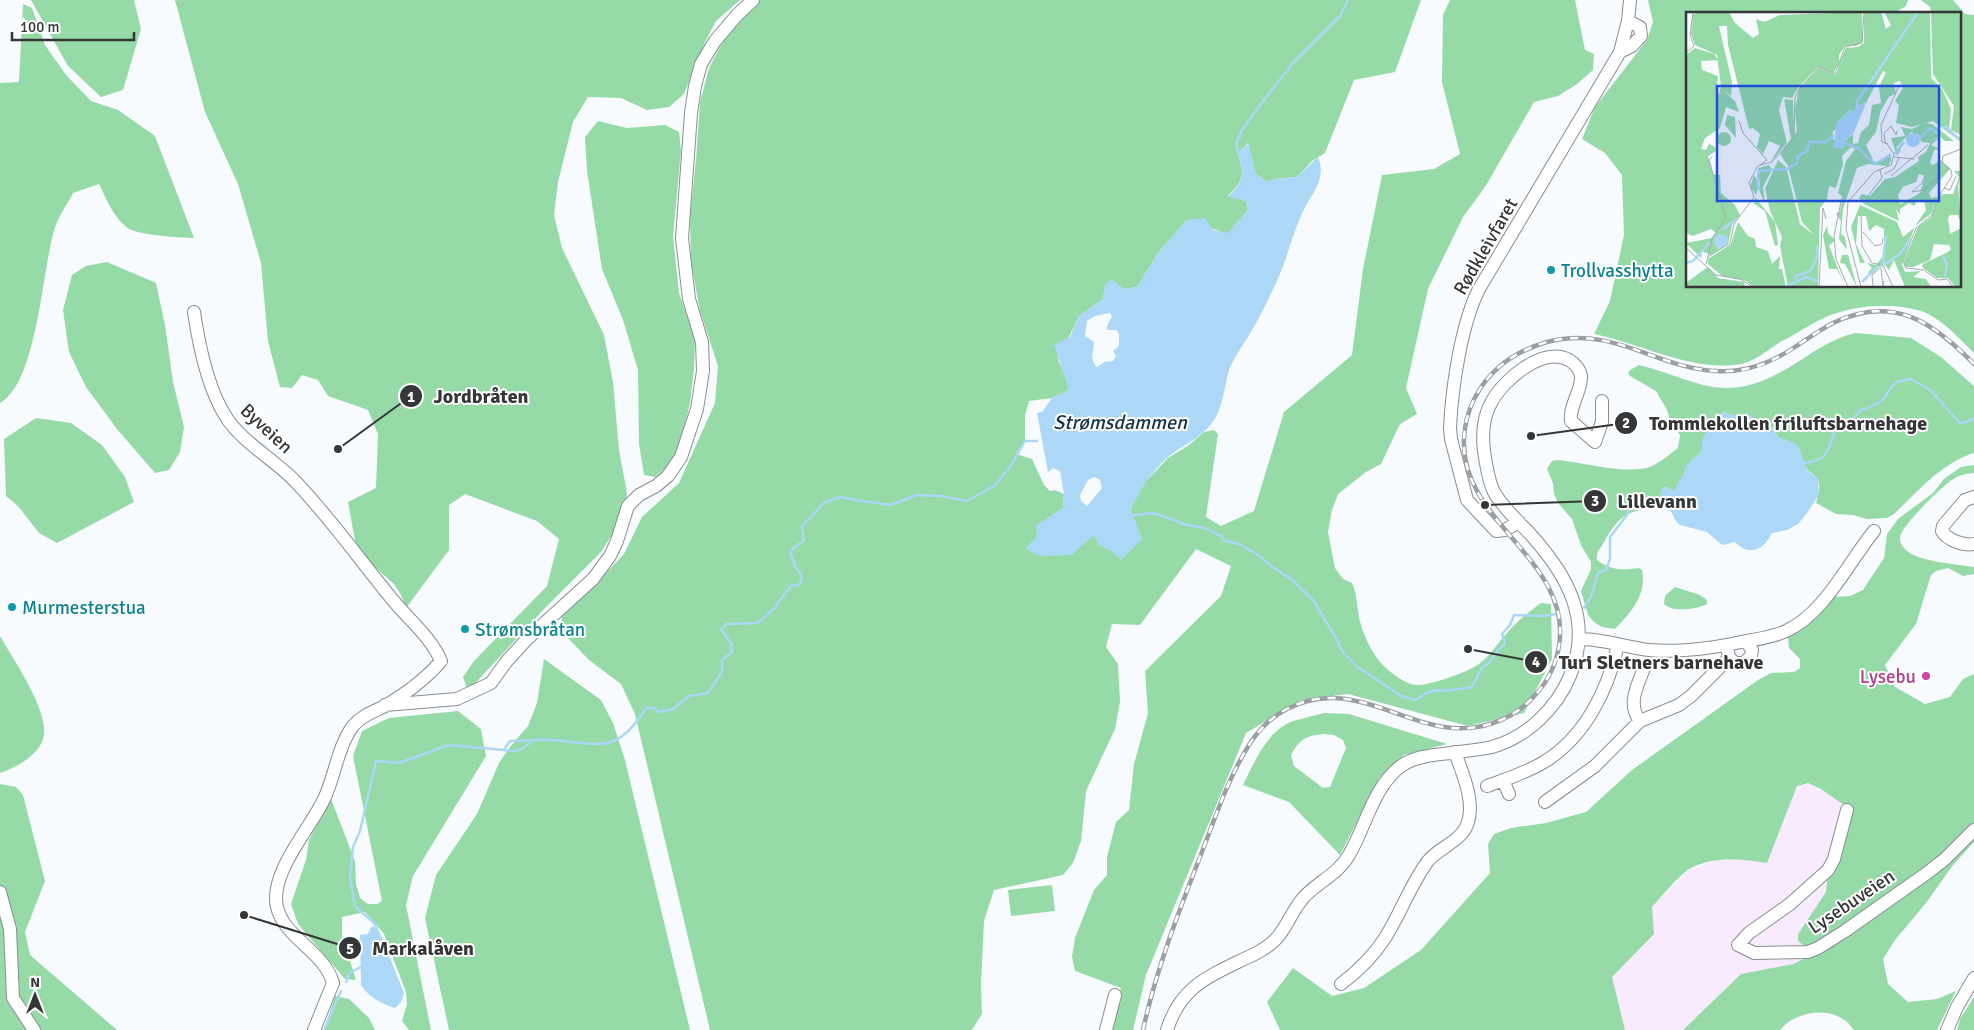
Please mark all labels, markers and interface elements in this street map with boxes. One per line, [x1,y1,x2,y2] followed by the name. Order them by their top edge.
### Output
[12,10,135,42] scale bar
[1686,12,1962,288] inset map
[20,18,60,36] text: 100 m
[1448,193,1523,299] street label: Rødkleivfaret
[1561,259,1674,283] place label: Trollvasshytta
[1545,264,1557,276] marker: Trollvasshytta
[399,379,539,414] callout: Jordbråten
[433,384,529,409] text: Jordbråten
[407,388,415,406] text: 1
[235,398,298,459] street label: Byveien
[1614,405,1937,440] callout: Tommlekollen friluftsbarnehage
[1053,410,1188,435] water label: Strømsdammen
[1649,411,1927,436] text: Tommlekollen friluftsbarnehage
[1622,414,1630,432] text: 2
[1582,483,1707,518] callout: Lillevann
[1617,489,1697,514] text: Lillevann
[1591,492,1599,510] text: 3
[22,596,146,620] place label: Murmesterstua
[6,601,18,613] marker: Murmesterstua
[475,618,585,642] place label: Strømsbråtan
[459,623,471,635] marker: Strømsbråtan
[1524,645,1774,680] callout: Turi Sletners barnehave
[1559,650,1763,675] text: Turi Sletners barnehave
[1532,653,1540,671] text: 4
[1860,665,1916,689] place label: Lysebu
[1920,670,1932,682] marker: Lysebu
[1804,864,1899,939] street label: Lysebuveien
[337,931,484,966] callout: Markalåven
[372,936,474,961] text: Markalåven
[346,940,354,958] text: 5
[10,970,60,1020] north arrow
[30,974,40,991] text: N

